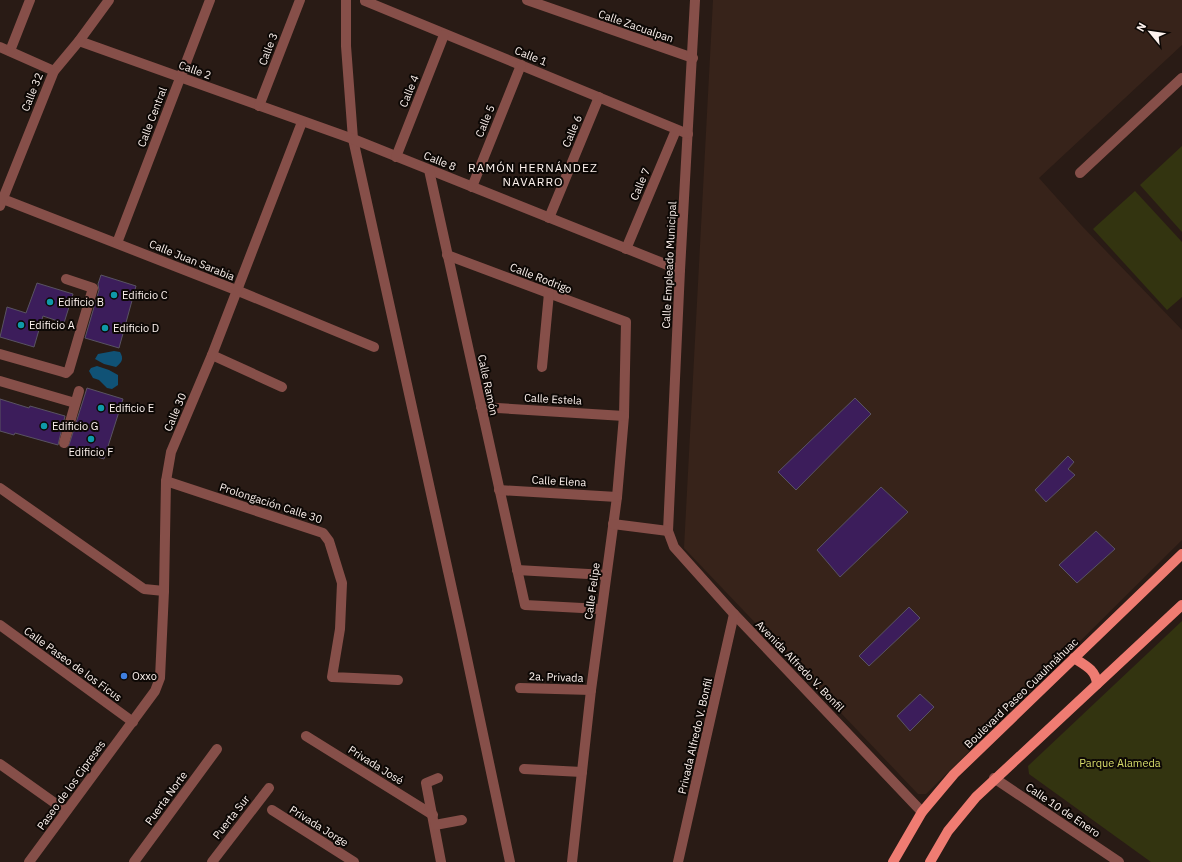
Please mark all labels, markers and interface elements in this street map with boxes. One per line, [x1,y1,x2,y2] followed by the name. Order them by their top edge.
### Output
[597,7,675,45] street label: Calle Zacualpan
[1130,12,1170,52] north arrow
[1133,20,1149,34] text: N
[255,31,281,67] street label: Calle 3
[513,43,550,69] street label: Calle 1
[177,58,213,82] street label: Calle 2
[18,71,46,113] street label: Calle 32
[396,72,422,109] street label: Calle 4
[134,85,170,149] street label: Calle Central
[472,103,498,139] street label: Calle 5
[559,113,585,149] street label: Calle 6
[422,148,458,174] street label: Calle 8
[468,160,598,189] district label: RAMÓN HERNÁNDEZ NAVARRO
[627,166,653,202] street label: Calle 7
[659,201,679,329] street label: Calle Empleado Municipal
[147,236,237,284] street label: Calle Juan Sarabia
[508,260,574,296] street label: Calle Rodrigo
[122,288,168,302] place label: Edificio C
[109,290,119,300] marker: Edificio C
[58,295,104,309] place label: Edificio B
[45,297,55,307] marker: Edificio B
[29,318,75,332] place label: Edificio A
[16,320,26,330] marker: Edificio A
[113,321,159,335] place label: Edificio D
[100,323,110,333] marker: Edificio D
[475,353,501,417] street label: Calle Ramón
[161,391,189,433] street label: Calle 30
[524,391,582,408] street label: Calle Estela
[109,401,154,415] place label: Edificio E
[96,403,106,413] marker: Edificio E
[52,419,98,433] place label: Edificio G
[39,421,49,431] marker: Edificio G
[86,434,96,444] marker: Edificio F
[69,445,113,459] place label: Edificio F
[531,473,587,489] street label: Calle Elena
[218,480,324,526] street label: Prolongación Calle 30
[581,562,603,620] street label: Calle Felipe
[753,618,847,714] street label: Avenida Alfredo V. Bonfil
[21,624,125,704] street label: Calle Paseo de los Ficus
[961,635,1081,751] street label: Boulevard Paseo Cuauhnáhuac
[132,669,157,683] place label: Oxxo
[528,669,584,685] street label: 2a. Privada
[119,671,129,681] marker: Oxxo
[675,677,715,795] street label: Privada Alfredo V. Bonfil
[34,737,108,833] street label: Paseo de los Cipreses
[346,742,406,788] street label: Privada José
[1079,756,1161,770] park label: Parque Alameda
[142,768,190,828] street label: Puerta Norte
[1023,780,1103,840] street label: Calle 10 de Enero
[209,792,253,842] street label: Puerta Sur
[287,802,351,850] street label: Privada Jorge

